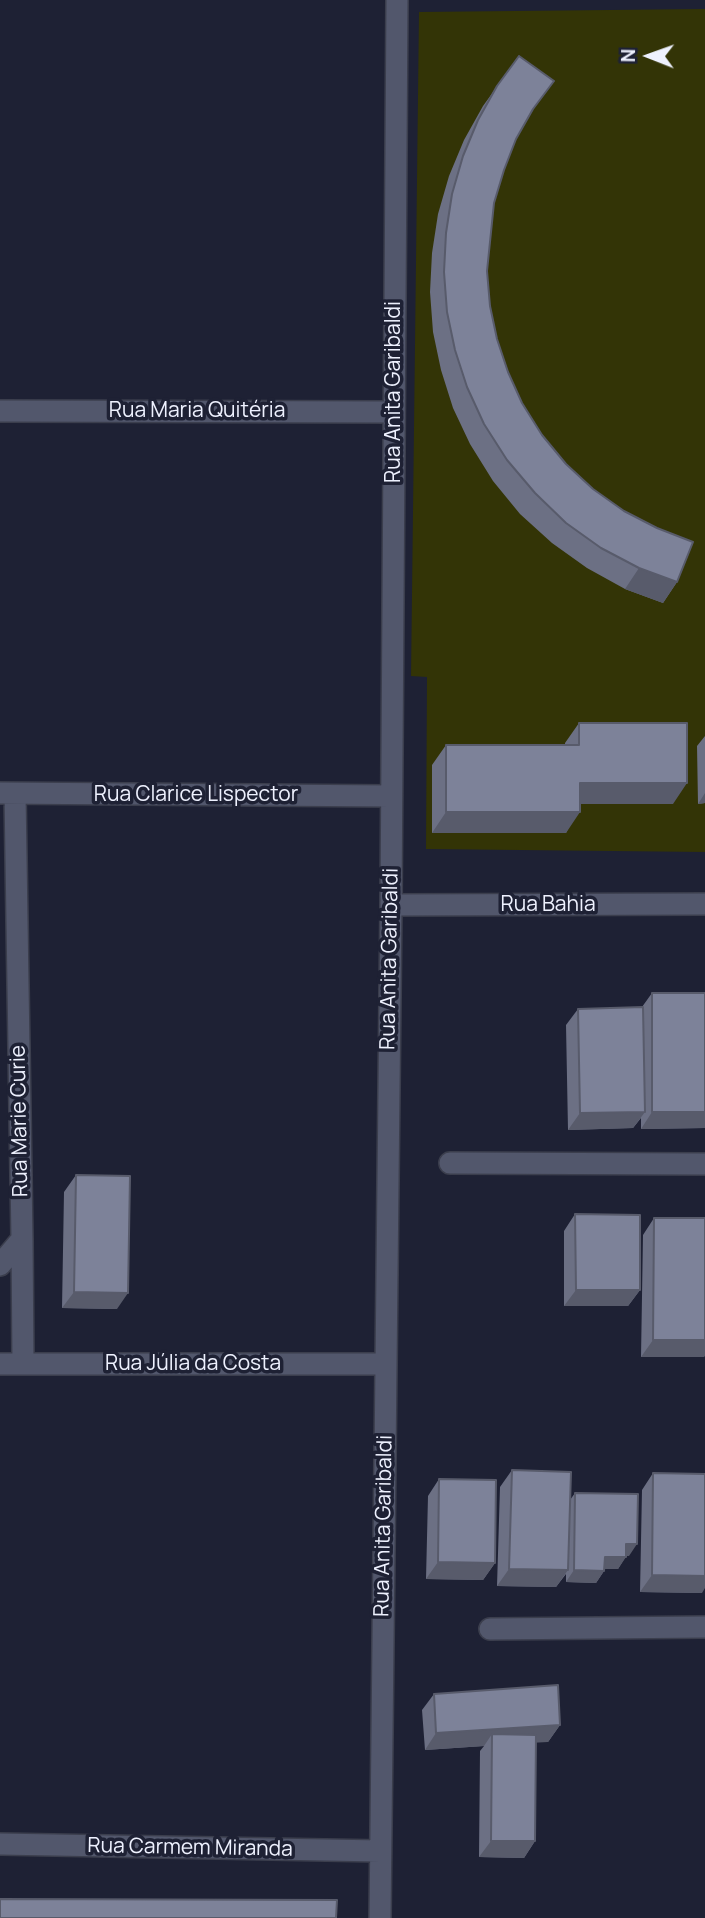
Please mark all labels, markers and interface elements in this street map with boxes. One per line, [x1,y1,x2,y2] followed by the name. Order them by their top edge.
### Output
[614,21,684,91] north arrow
[615,49,641,63] text: N
[381,301,407,483] street label: Rua Anita Garibaldi
[109,398,285,424] street label: Rua Maria Quitéria
[94,782,298,808] street label: Rua Clarice Lispector
[376,868,404,1050] street label: Rua Anita Garibaldi
[500,892,596,918] street label: Rua Bahia
[6,1045,34,1197] street label: Rua Marie Curie
[105,1351,281,1377] street label: Rua Júlia da Costa
[370,1435,398,1617] street label: Rua Anita Garibaldi
[87,1834,293,1862] street label: Rua Carmem Miranda

